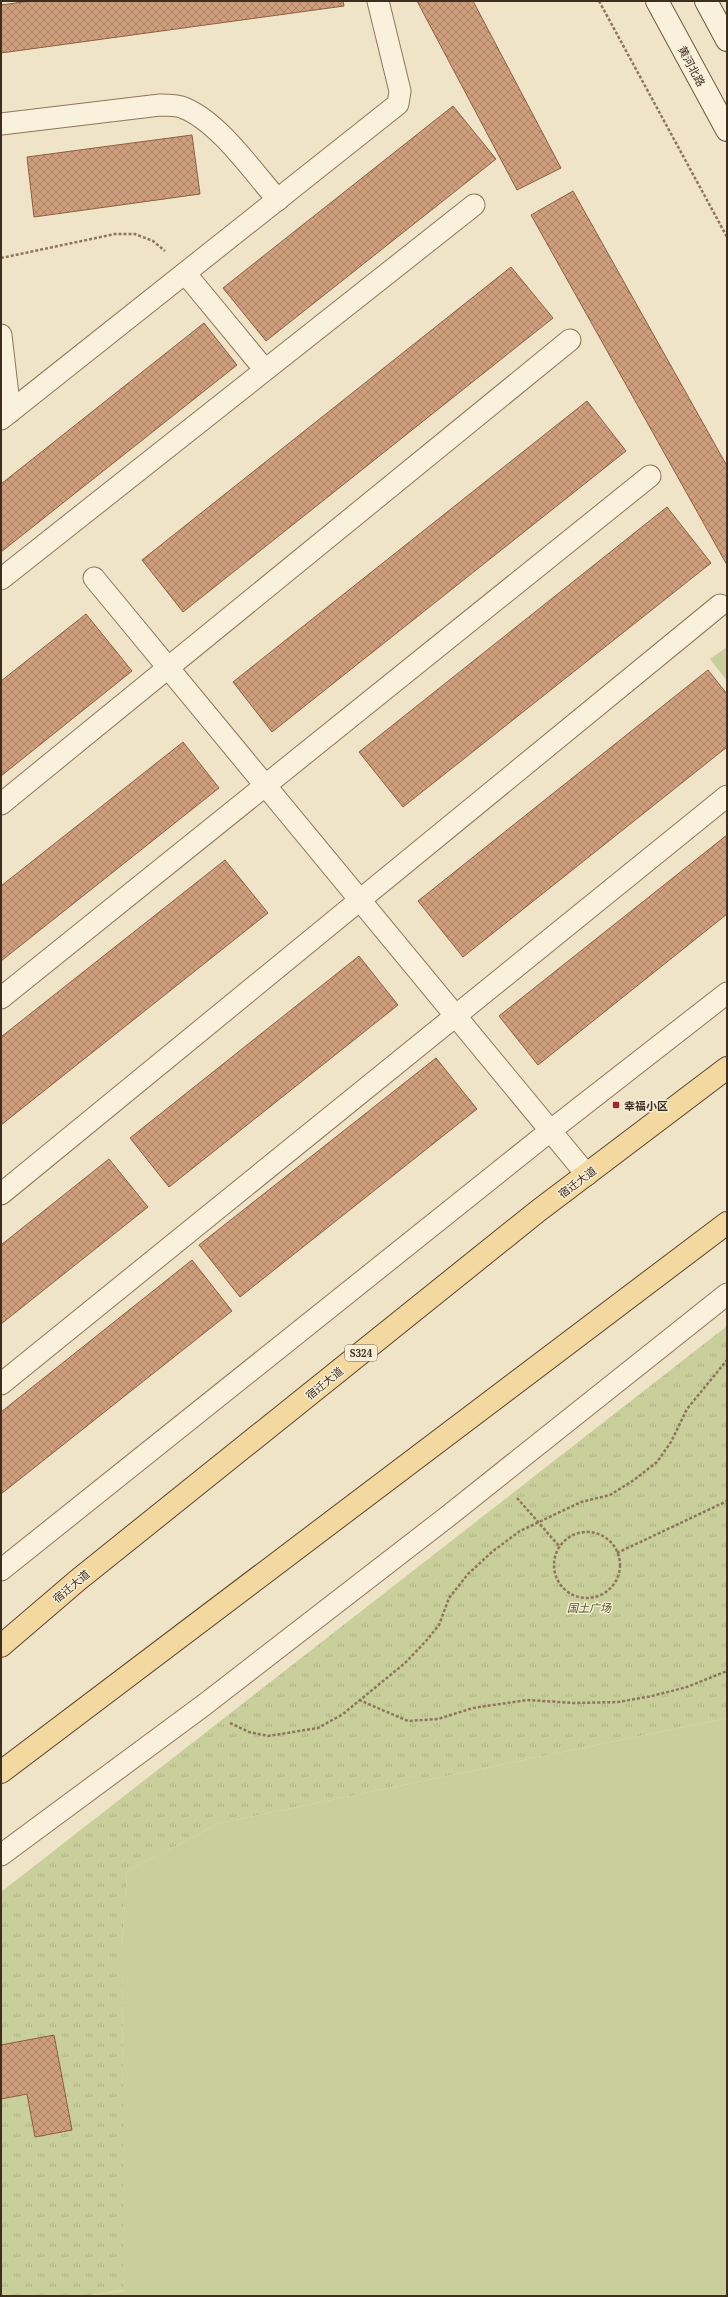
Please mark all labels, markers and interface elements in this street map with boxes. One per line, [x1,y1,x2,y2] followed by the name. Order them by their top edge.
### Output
[675,43,709,89] street label: 黄河北路
[624,1098,668,1113] place label: 幸福小区
[611,1100,621,1110] marker: 幸福小区
[555,1163,599,1201] street label: 宿迁大道
[345,1345,377,1361] road number: S324
[302,1363,346,1403] street label: 宿迁大道
[49,1566,93,1606] street label: 宿迁大道
[567,1600,612,1615] park label: 国土广场

